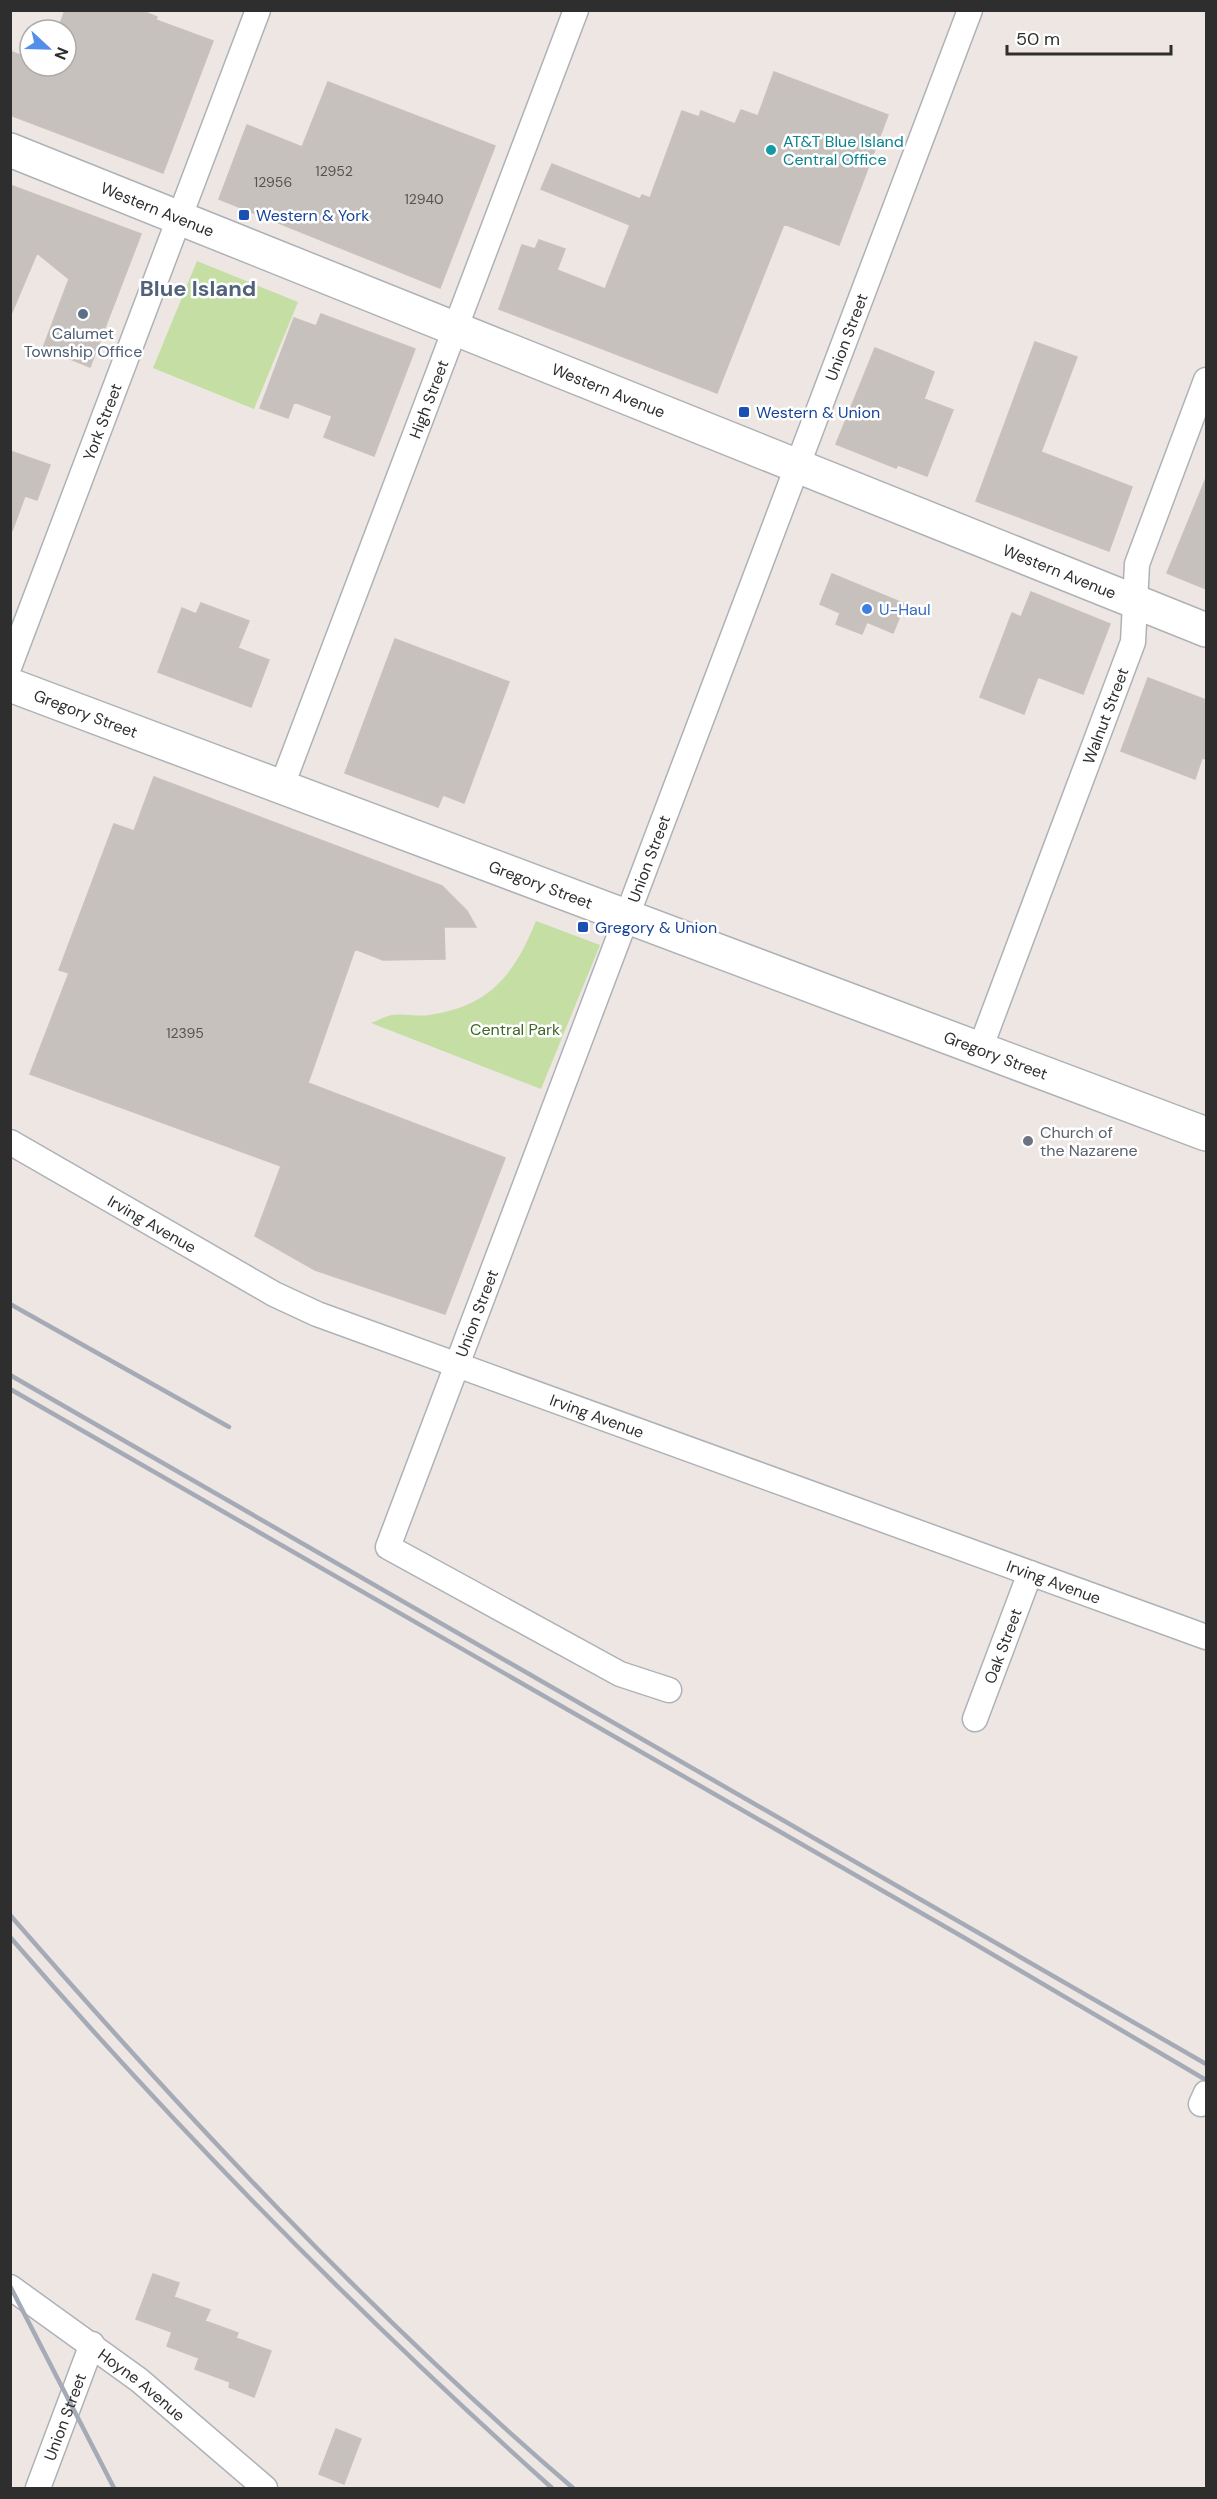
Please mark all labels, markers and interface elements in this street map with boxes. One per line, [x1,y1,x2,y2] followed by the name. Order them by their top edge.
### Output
[18,18,78,78] north arrow
[1007,18,1170,56] scale bar
[1016,27,1060,51] text: 50 m
[50,44,73,63] text: N
[783,131,904,170] place label: AT&T Blue Island Central Office
[764,143,778,157] marker: AT&T Blue Island Central Office
[315,162,353,180] house number: 12952
[254,173,292,191] house number: 12956
[98,177,217,241] street label: Western Avenue
[404,190,444,208] house number: 12940
[256,205,369,226] place label: Western & York
[237,208,251,222] marker: Western & York
[140,274,256,303] district label: Blue Island
[820,290,872,384] street label: Union Street
[76,307,90,321] marker: Calumet Township Office
[24,323,142,362] place label: Calumet Township Office
[404,357,453,441] street label: High Street
[549,358,668,422] street label: Western Avenue
[78,380,126,463] street label: York Street
[756,402,880,423] place label: Western & Union
[737,405,751,419] marker: Western & Union
[1000,539,1119,603] street label: Western Avenue
[879,599,930,620] place label: U-Haul
[860,602,874,616] marker: U-Haul
[1078,665,1133,767] street label: Walnut Street
[31,684,141,743] street label: Gregory Street
[623,812,675,905] street label: Union Street
[486,855,596,913] street label: Gregory Street
[595,917,717,938] place label: Gregory & Union
[576,920,590,934] marker: Gregory & Union
[470,1019,560,1040] park label: Central Park
[166,1024,204,1042] house number: 12395
[941,1026,1051,1084] street label: Gregory Street
[1040,1122,1138,1161] place label: Church of the Nazarene
[1021,1134,1035,1148] marker: Church of the Nazarene
[104,1190,200,1258] street label: Irving Avenue
[450,1267,503,1360] street label: Union Street
[547,1389,647,1442] street label: Irving Avenue
[1004,1555,1104,1608] street label: Irving Avenue
[979,1605,1026,1687] street label: Oak Street
[94,2344,190,2426] street label: Hoyne Avenue
[39,2370,91,2464] street label: Union Street

